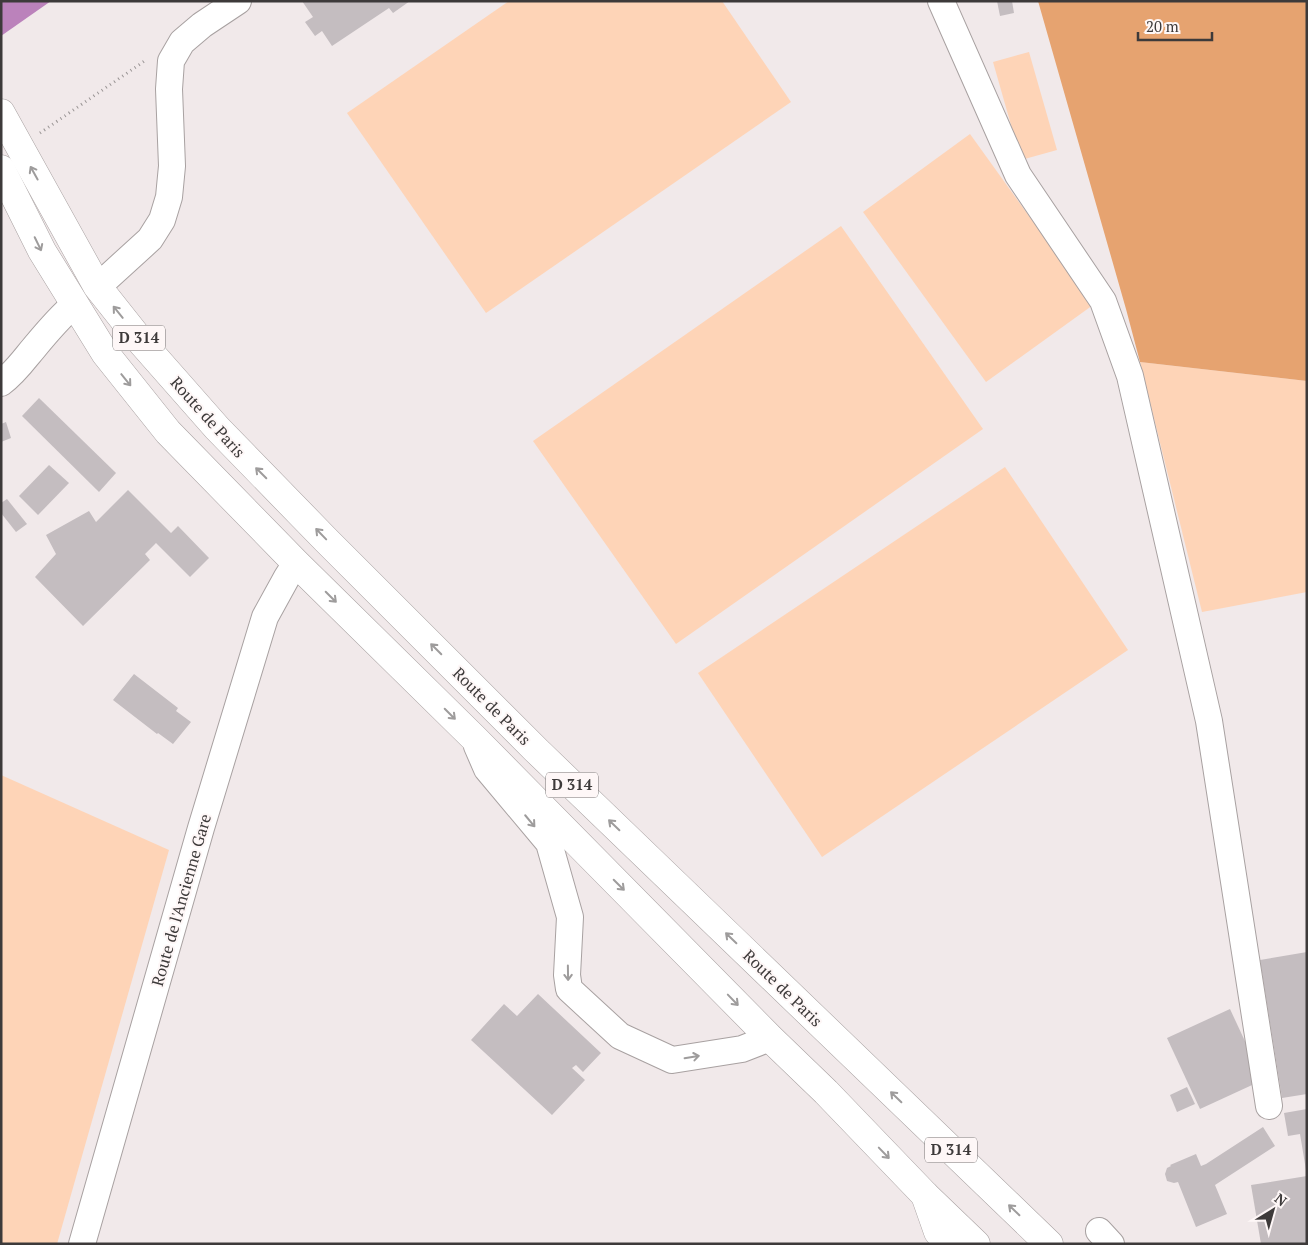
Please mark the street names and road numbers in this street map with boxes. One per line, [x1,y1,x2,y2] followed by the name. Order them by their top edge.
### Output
[113,326,165,350] road number: D 314
[166,372,250,462] street label: Route de Paris
[448,662,536,750] street label: Route de Paris
[546,772,598,798] road number: D 314
[146,811,216,989] street label: Route de l'Ancienne Gare
[739,945,827,1031] street label: Route de Paris
[925,1138,977,1162] road number: D 314

